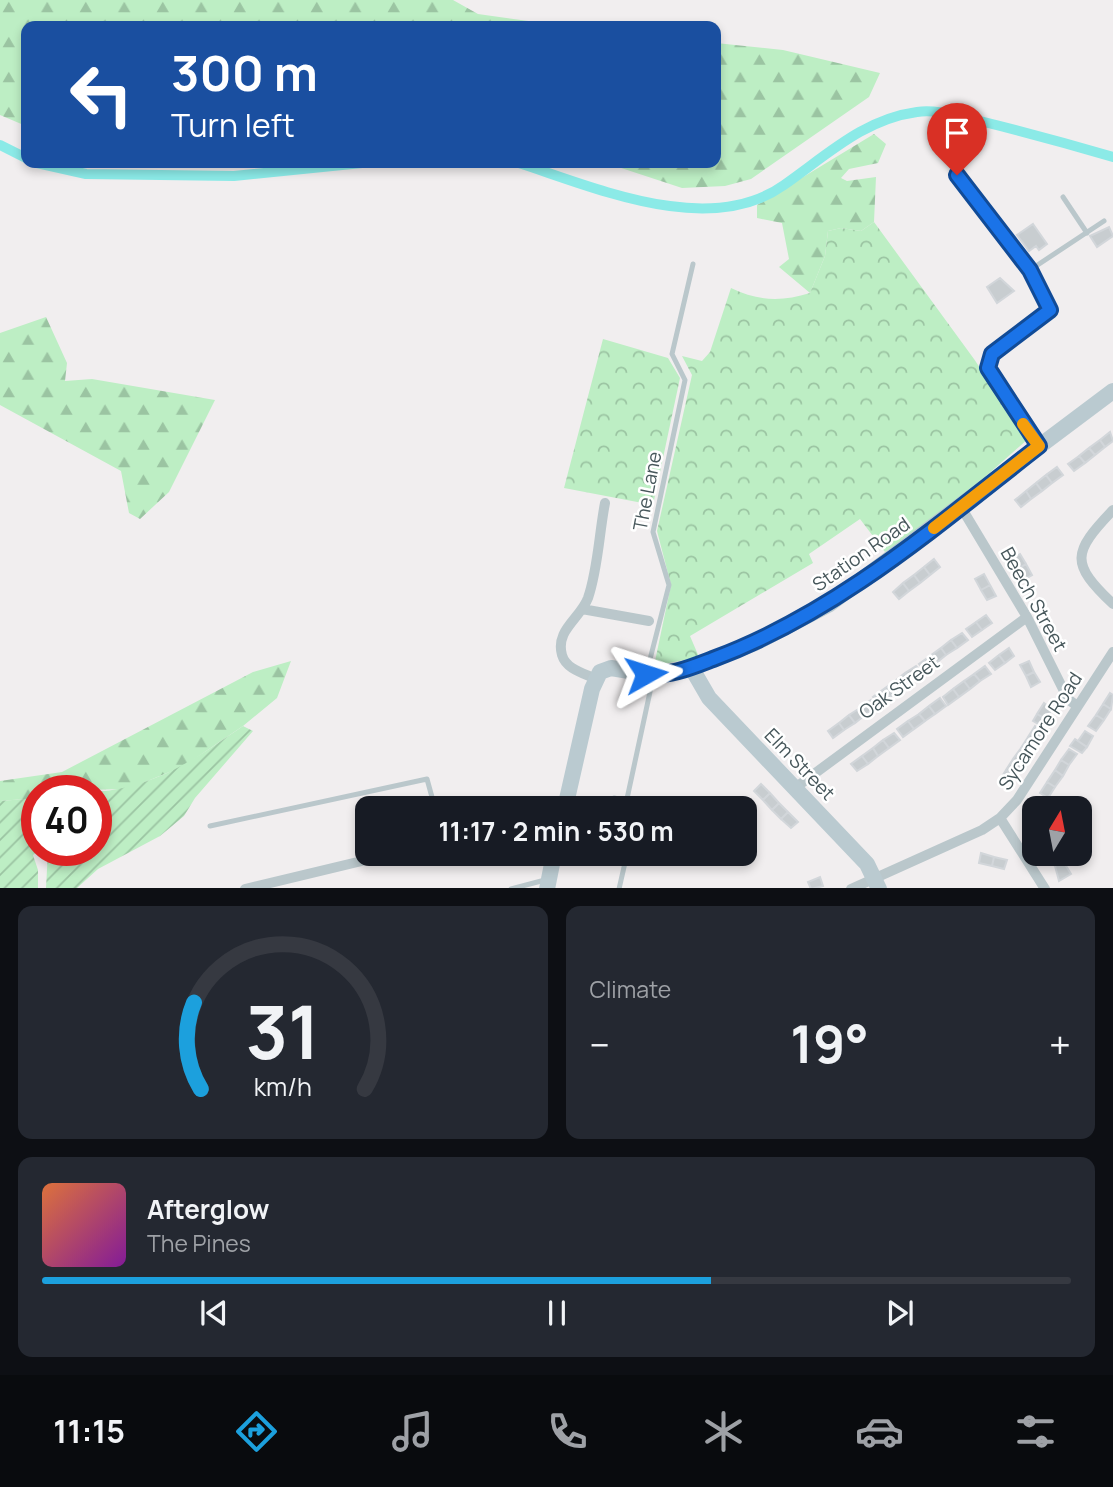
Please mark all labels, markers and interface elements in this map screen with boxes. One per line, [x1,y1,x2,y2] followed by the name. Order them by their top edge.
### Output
[171,39,318,106] text: 300 m
[56,49,147,140] icon: left
[171,103,295,147] text: Turn left
[927,103,987,175] pin
[938,114,976,152] icon: arrive
[627,449,667,533] street label: The Lane
[807,511,915,597] street label: Station Road
[995,542,1073,656] street label: Beech Street
[609,637,683,711] position arrow
[854,649,944,725] street label: Oak Street
[992,667,1088,795] street label: Sycamore Road
[759,722,841,806] street label: Elm Street
[21,775,112,866] speed limit sign: 40
[1022,796,1092,866] north arrow
[1022,796,1092,866] map controls
[438,813,674,849] text: 11:17 · 2 min · 530 m
[590,973,671,1005] text: Climate
[246,981,320,1081] text: 31
[790,1008,869,1079] text: 19°
[590,1018,610,1070] text: −
[1049,1018,1071,1070] text: +
[254,1068,312,1103] text: km/h
[147,1191,269,1227] text: Afterglow
[147,1227,251,1259] text: The Pines
[195,1294,233,1332] icon: previous
[538,1294,576,1332] icon: pause
[881,1294,919,1332] icon: next
[232,1407,281,1456] icon: directions
[388,1407,437,1456] icon: music
[543,1407,592,1456] icon: phone
[699,1407,748,1456] icon: climate
[855,1407,904,1456] icon: car
[1011,1407,1060,1456] icon: filters
[53,1409,125,1453] text: 11:15

